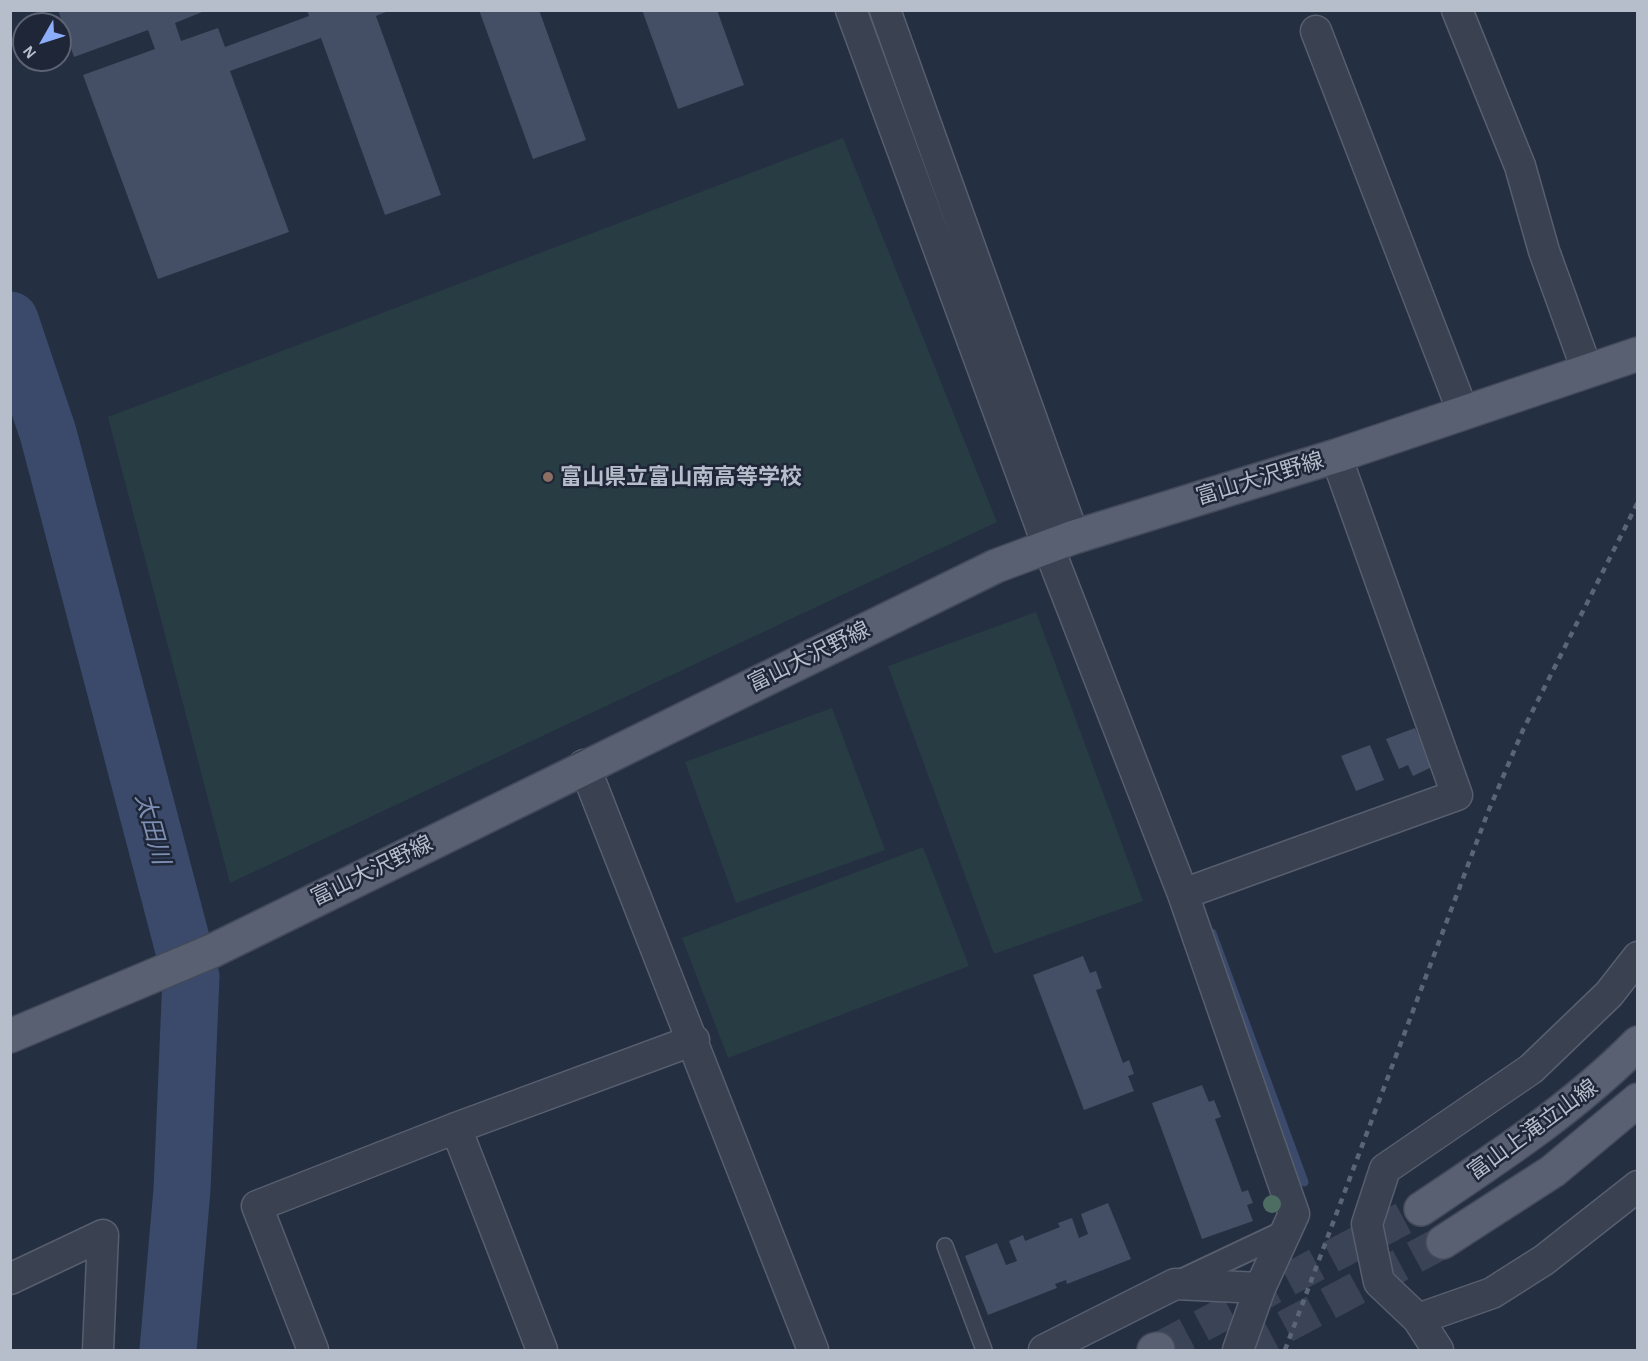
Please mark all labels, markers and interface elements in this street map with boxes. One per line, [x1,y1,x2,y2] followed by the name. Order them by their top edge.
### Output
[12,12,72,72] north arrow
[20,43,39,61] text: N
[1193,447,1327,511] street label: 富山大沢野線
[560,464,802,490] place label: 富山県立富山南高等学校
[541,470,555,484] marker: 富山県立富山南高等学校
[744,616,874,698] street label: 富山大沢野線
[129,790,175,868] water label: 太田川
[307,830,437,912] street label: 富山大沢野線
[1463,1074,1603,1186] street label: 富山上滝立山線

